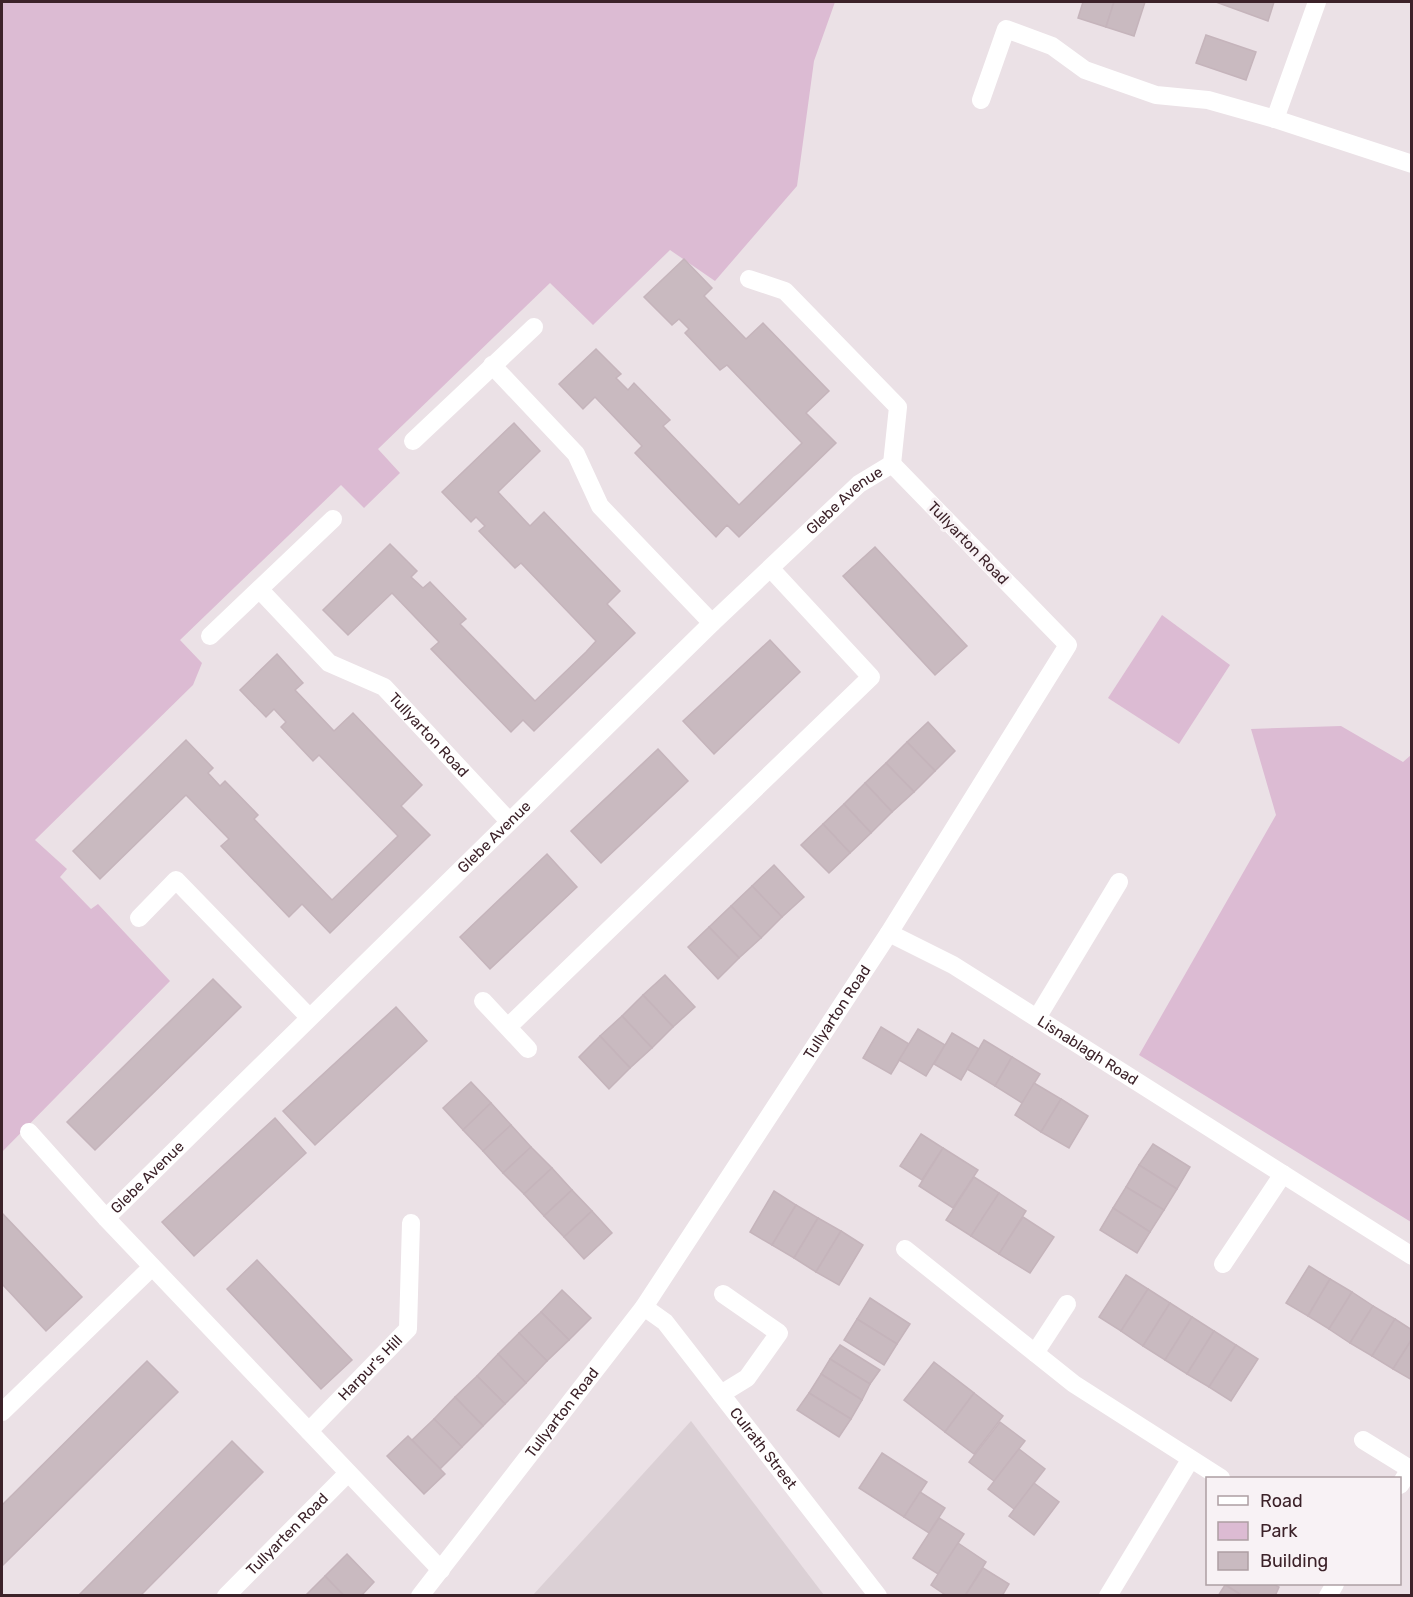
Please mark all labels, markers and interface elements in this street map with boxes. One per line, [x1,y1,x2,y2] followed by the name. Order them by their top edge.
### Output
[802,463,886,538] street label: Glebe Avenue
[924,498,1012,588] street label: Tullyarton Road
[385,689,472,781] street label: Tullyarton Road
[454,797,535,877] street label: Glebe Avenue
[800,962,874,1063] street label: Tullyarton Road
[1034,1012,1141,1089] street label: Lisnablagh Road
[107,1137,188,1217] street label: Glebe Avenue
[334,1331,406,1404] street label: Harpur's Hill
[522,1364,603,1461] street label: Tullyarton Road
[726,1404,801,1493] street label: Culrath Street
[1206,1477,1401,1585] legend
[243,1489,332,1579] street label: Tullyarten Road
[1260,1490,1303,1512] text: Road
[1260,1520,1298,1542] text: Park
[1260,1550,1328,1572] text: Building

